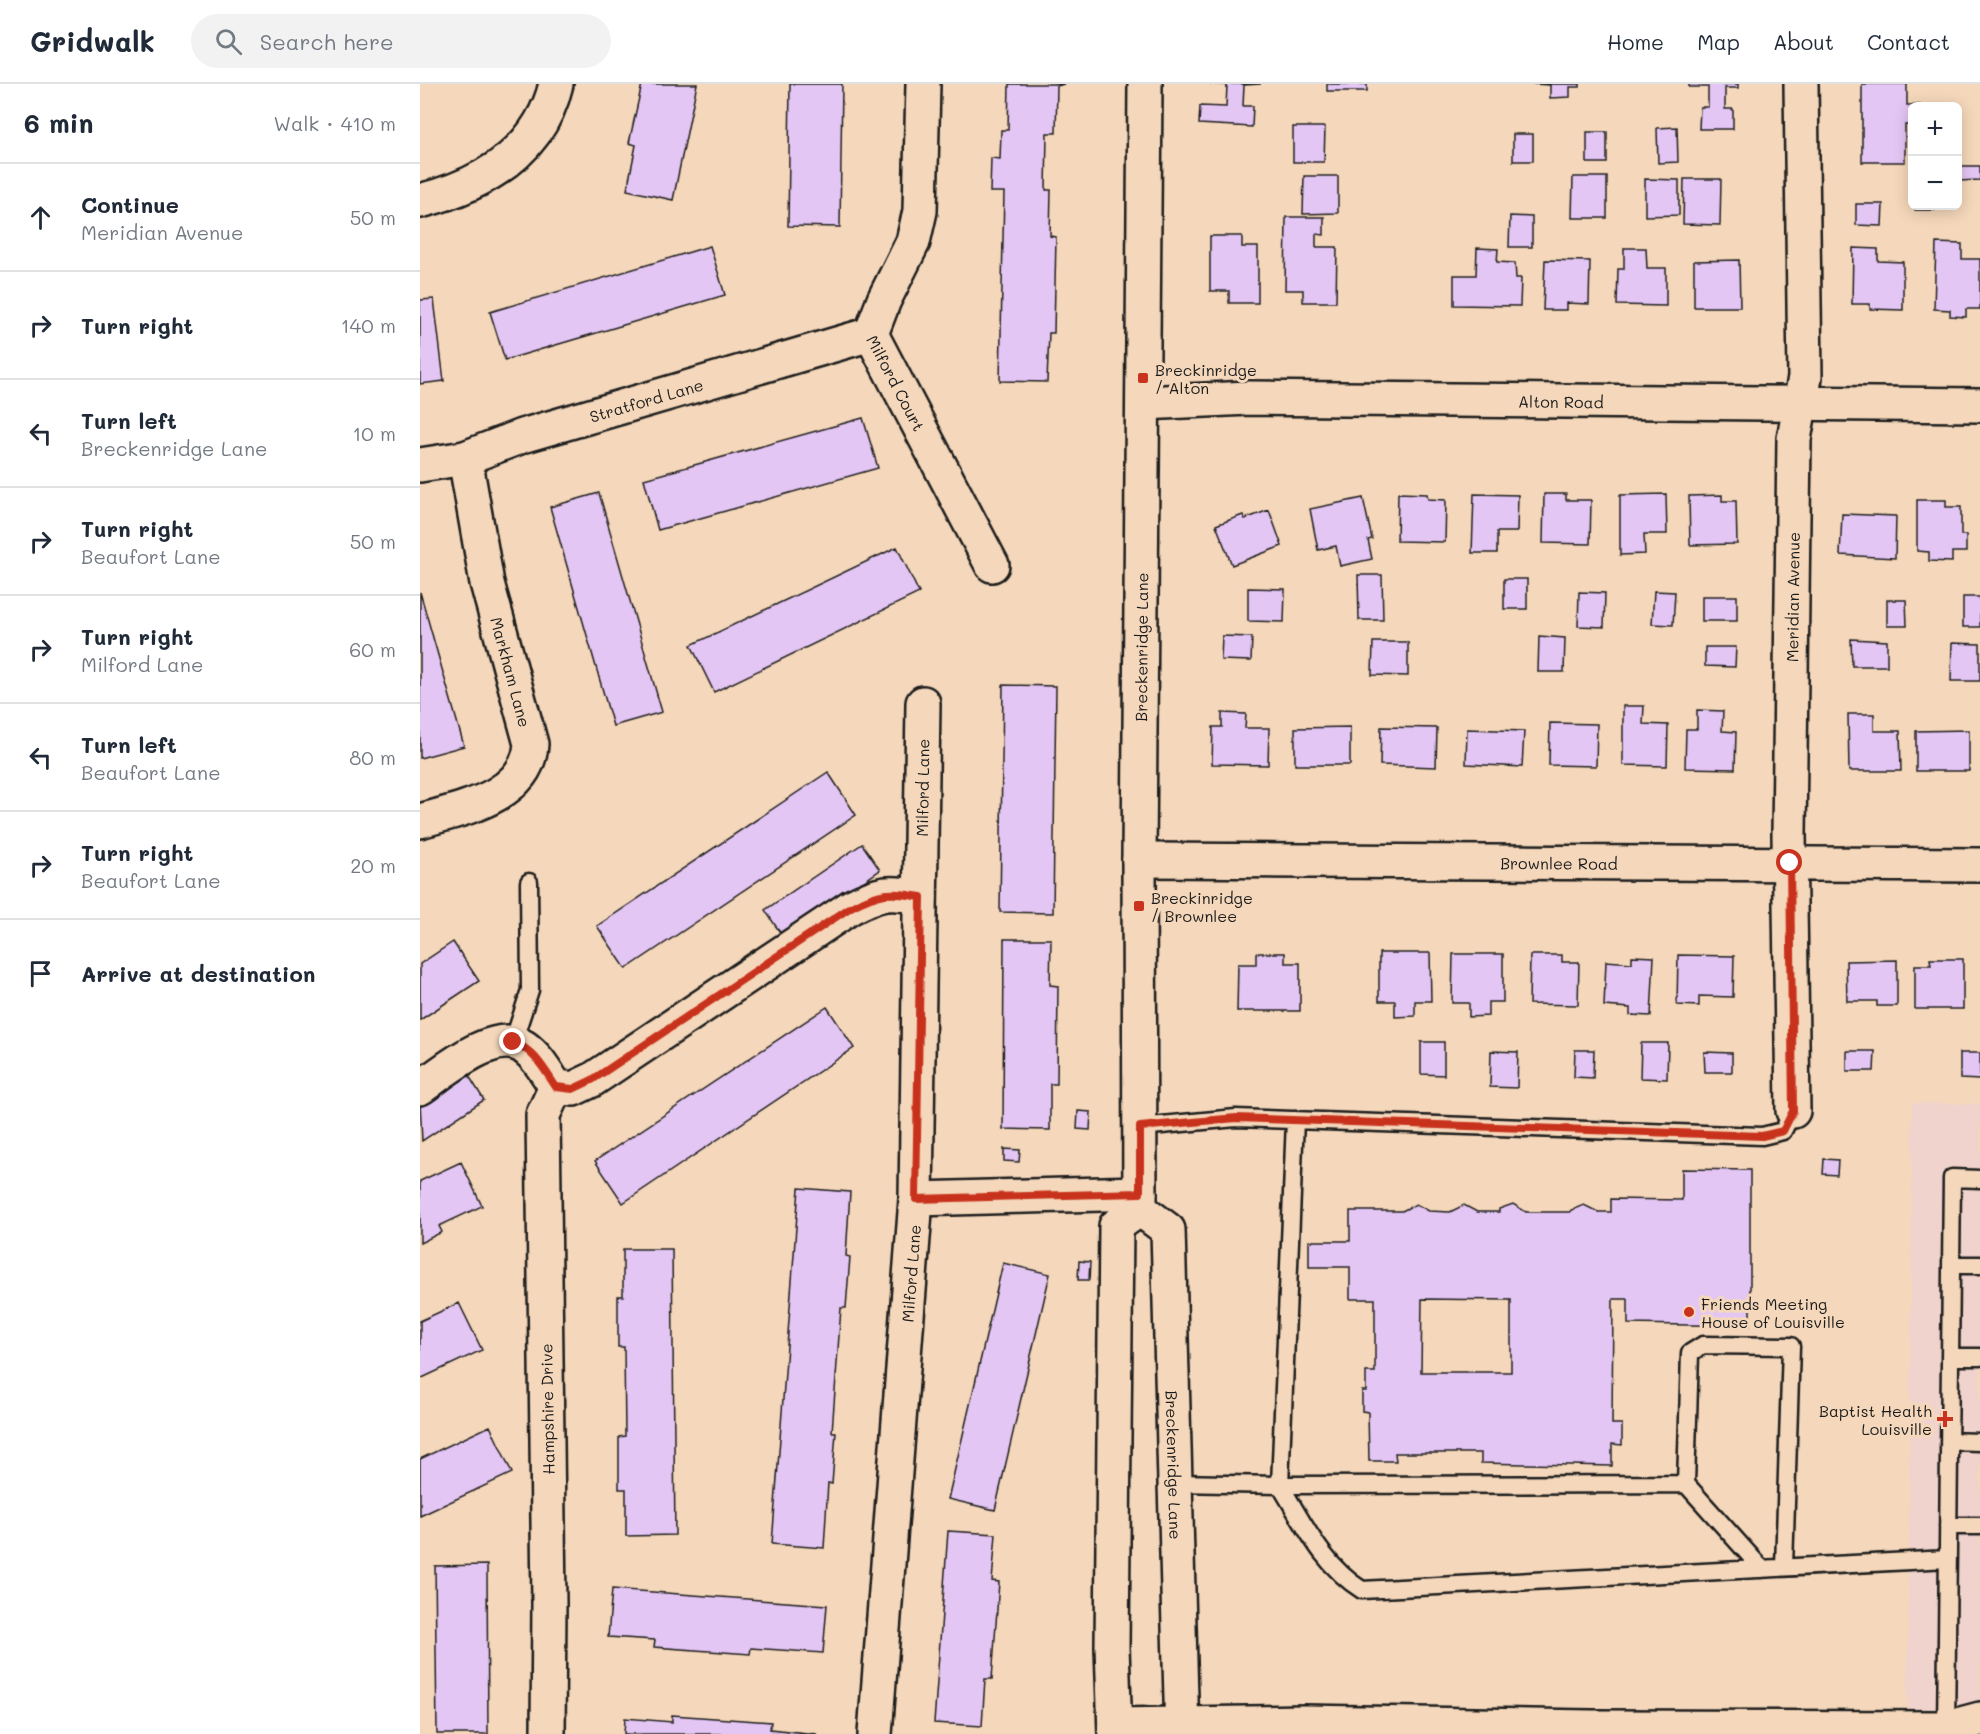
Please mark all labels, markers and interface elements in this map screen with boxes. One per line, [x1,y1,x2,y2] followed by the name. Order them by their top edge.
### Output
[191,14,611,68] search box
[30,23,155,59] text: Gridwalk
[212,25,245,58] icon: search
[260,27,394,56] text: Search here
[1607,28,1664,55] text: Home
[1697,28,1740,55] text: Map
[1773,28,1834,55] text: About
[1867,28,1950,55] text: Contact
[1908,102,1962,210] map controls
[1908,102,1962,156] button: +
[24,106,93,140] text: 6 min
[273,110,396,136] text: Walk · 410 m
[1908,156,1962,210] button: −
[81,190,179,219] text: Continue
[24,201,57,234] icon: ahead
[350,204,396,230] text: 50 m
[81,219,243,245] text: Meridian Avenue
[24,309,57,342] icon: right
[81,311,193,340] text: Turn right
[341,312,396,338] text: 140 m
[863,331,930,434] street label: Milford Court
[1155,359,1257,398] place label: Breckinridge / Alton
[1136,371,1150,385] marker: Breckinridge / Alton
[587,373,705,426] street label: Stratford Lane
[1518,390,1604,412] street label: Alton Road
[81,406,177,435] text: Turn left
[24,417,57,450] icon: left
[352,420,396,446] text: 10 m
[81,435,267,461] text: Breckenridge Lane
[81,514,193,543] text: Turn right
[24,525,57,558] icon: right
[350,528,396,554] text: 50 m
[1781,532,1803,662] street label: Meridian Avenue
[81,543,221,569] text: Beaufort Lane
[1130,572,1152,722] street label: Breckenridge Lane
[486,615,536,729] street label: Markham Lane
[81,622,193,651] text: Turn right
[24,633,57,666] icon: right
[349,636,396,662] text: 60 m
[81,651,203,677] text: Milford Lane
[81,730,177,759] text: Turn left
[911,738,933,837] street label: Milford Lane
[24,741,57,774] icon: left
[349,744,396,770] text: 80 m
[81,759,221,785] text: Beaufort Lane
[81,838,193,867] text: Turn right
[24,849,57,882] icon: right
[1776,849,1802,875] route start
[350,852,396,878] text: 20 m
[1500,852,1618,873] street label: Brownlee Road
[81,867,221,893] text: Beaufort Lane
[1151,887,1253,926] place label: Breckinridge / Brownlee
[1132,899,1146,913] marker: Breckinridge / Brownlee
[24,957,57,990] icon: arrive
[81,959,316,988] text: Arrive at destination
[499,1028,525,1054] route end
[896,1224,925,1323] street label: Milford Lane
[1701,1293,1845,1332] place label: Friends Meeting House of Louisville
[1682,1305,1696,1319] marker: Friends Meeting House of Louisville
[535,1343,559,1475] street label: Hampshire Drive
[1162,1390,1187,1540] street label: Breckenridge Lane
[1819,1400,1932,1439] place label: Baptist Health Louisville
[1936,1410,1954,1428] marker: Baptist Health Louisville

